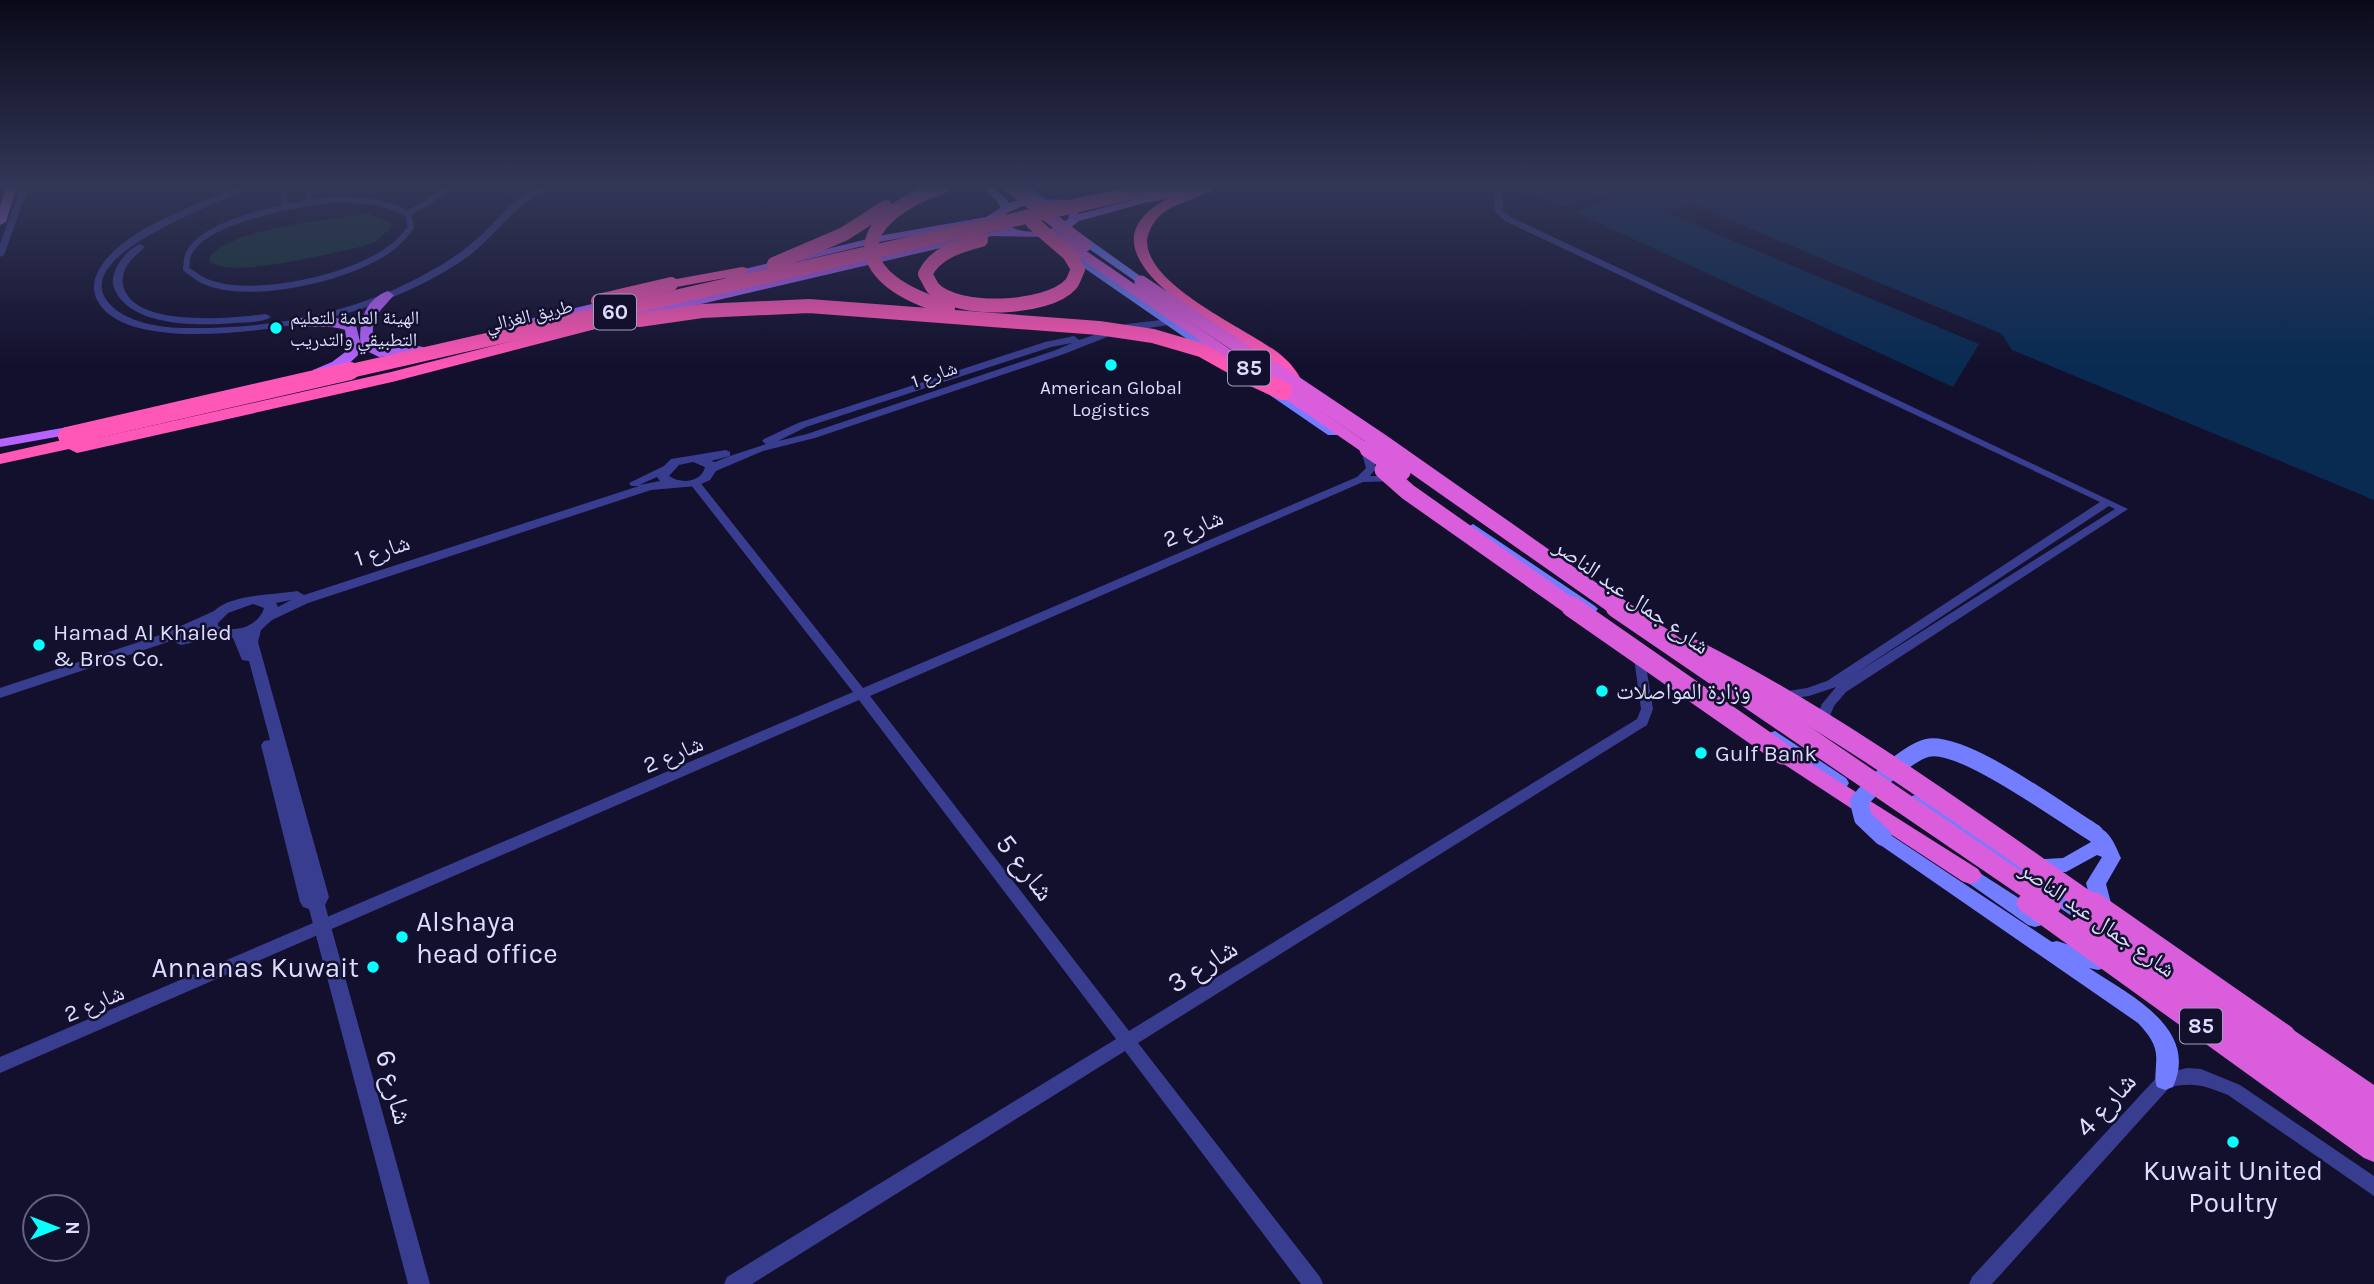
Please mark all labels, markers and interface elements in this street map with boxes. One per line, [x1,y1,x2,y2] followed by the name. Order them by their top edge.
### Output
[594,294,636,330] road number: 60
[483,295,576,340] street label: طريق الغزالي
[290,307,419,355] place label: الهيئة العامة للتعليم التطبيقي والتدريب
[268,320,284,336] marker: الهيئة العامة للتعليم التطبيقي والتدريب
[1228,350,1270,386] road number: 85
[909,357,960,393] street label: شارع 1
[1103,357,1119,373] marker: American Global Logistics
[1040,377,1182,421] place label: American Global Logistics
[1159,504,1228,554] street label: شارع 2
[351,529,414,573] street label: شارع 1
[1548,532,1715,661] street label: شارع جمال عبد الناصر
[53,619,232,672] place label: Hamad Al Khaled & Bros Co.
[31,637,47,653] marker: Hamad Al Khaled & Bros Co.
[1616,678,1751,705] place label: وزارة المواصلات
[1594,683,1610,699] marker: وزارة المواصلات
[639,730,708,780] street label: شارع 2
[1715,740,1817,767] place label: Gulf Bank
[1693,745,1709,761] marker: Gulf Bank
[989,827,1062,908] street label: شارع 5
[2014,855,2181,984] street label: شارع جمال عبد الناصر
[416,905,558,970] place label: Alshaya head office
[394,929,410,945] marker: Alshaya head office
[1161,931,1244,1001] street label: شارع 3
[151,951,359,984] place label: Annanas Kuwait
[365,959,381,975] marker: Annanas Kuwait
[60,979,129,1029] street label: شارع 2
[2180,1009,2222,1044] road number: 85
[368,1046,420,1128] street label: شارع 6
[2068,1065,2144,1144] street label: شارع 4
[2225,1134,2241,1150] marker: Kuwait United Poultry
[2143,1154,2323,1219] place label: Kuwait United Poultry
[21,1193,91,1263] north arrow
[61,1221,83,1235] text: N

